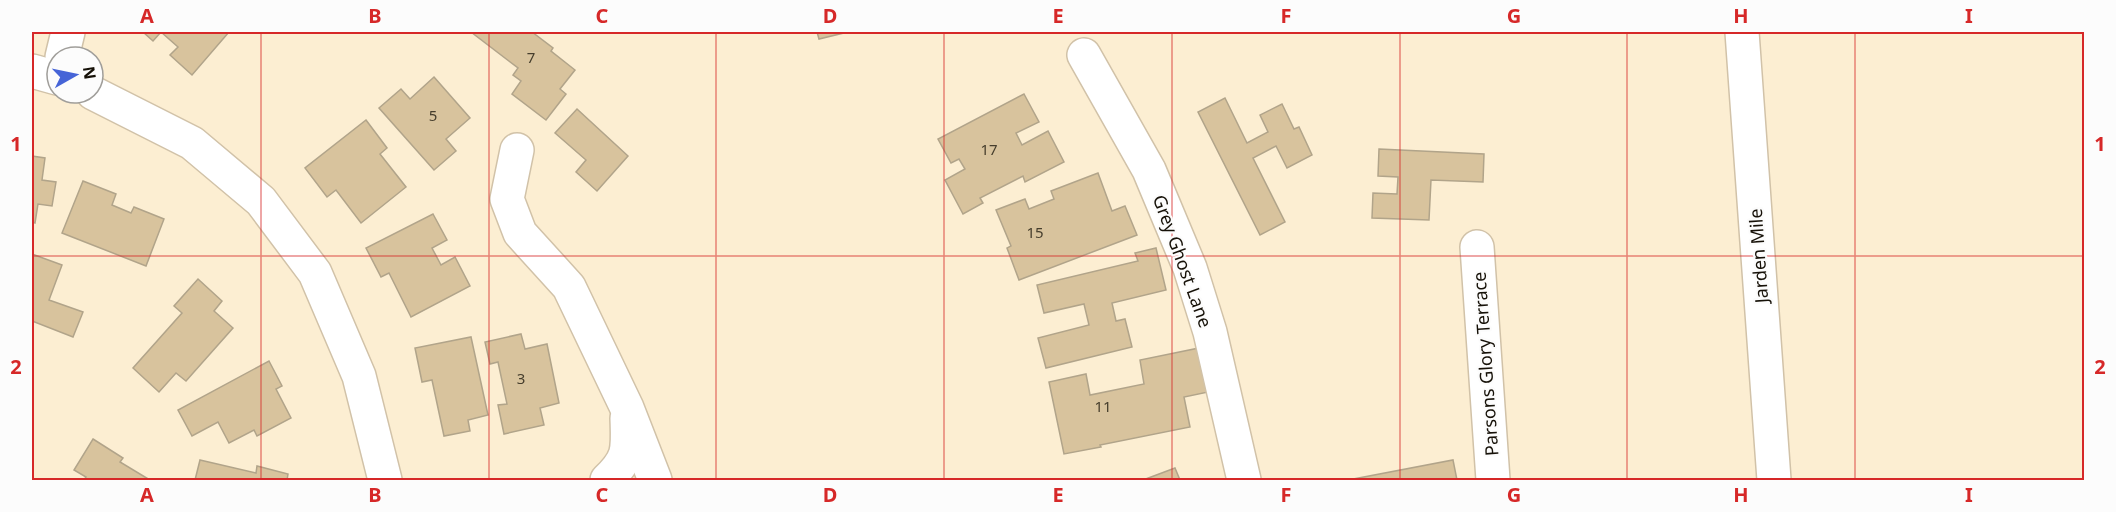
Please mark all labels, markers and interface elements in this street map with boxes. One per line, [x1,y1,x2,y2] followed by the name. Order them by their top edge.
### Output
[140,2,154,29] text: A
[368,2,382,29] text: B
[596,2,609,29] text: C
[823,2,837,29] text: D
[1052,2,1064,29] text: E
[1281,2,1291,29] text: F
[1507,2,1521,29] text: G
[1733,2,1749,29] text: H
[1965,2,1973,29] text: I
[45,45,105,105] north arrow
[527,47,535,67] house number: 7
[78,65,102,81] text: N
[429,105,437,125] house number: 5
[10,130,22,157] text: 1
[2094,130,2106,157] text: 1
[980,139,998,159] house number: 17
[1148,191,1218,331] street label: Grey Ghost Lane
[1743,208,1773,306] street label: Jarden Mile
[1026,222,1044,242] house number: 15
[1467,271,1503,457] street label: Parsons Glory Terrace
[10,353,22,380] text: 2
[2094,353,2106,380] text: 2
[517,368,525,388] house number: 3
[1094,396,1112,416] house number: 11
[140,481,154,508] text: A
[368,481,382,508] text: B
[596,481,609,508] text: C
[823,481,837,508] text: D
[1052,481,1064,508] text: E
[1281,481,1291,508] text: F
[1507,481,1521,508] text: G
[1733,481,1749,508] text: H
[1965,481,1973,508] text: I

